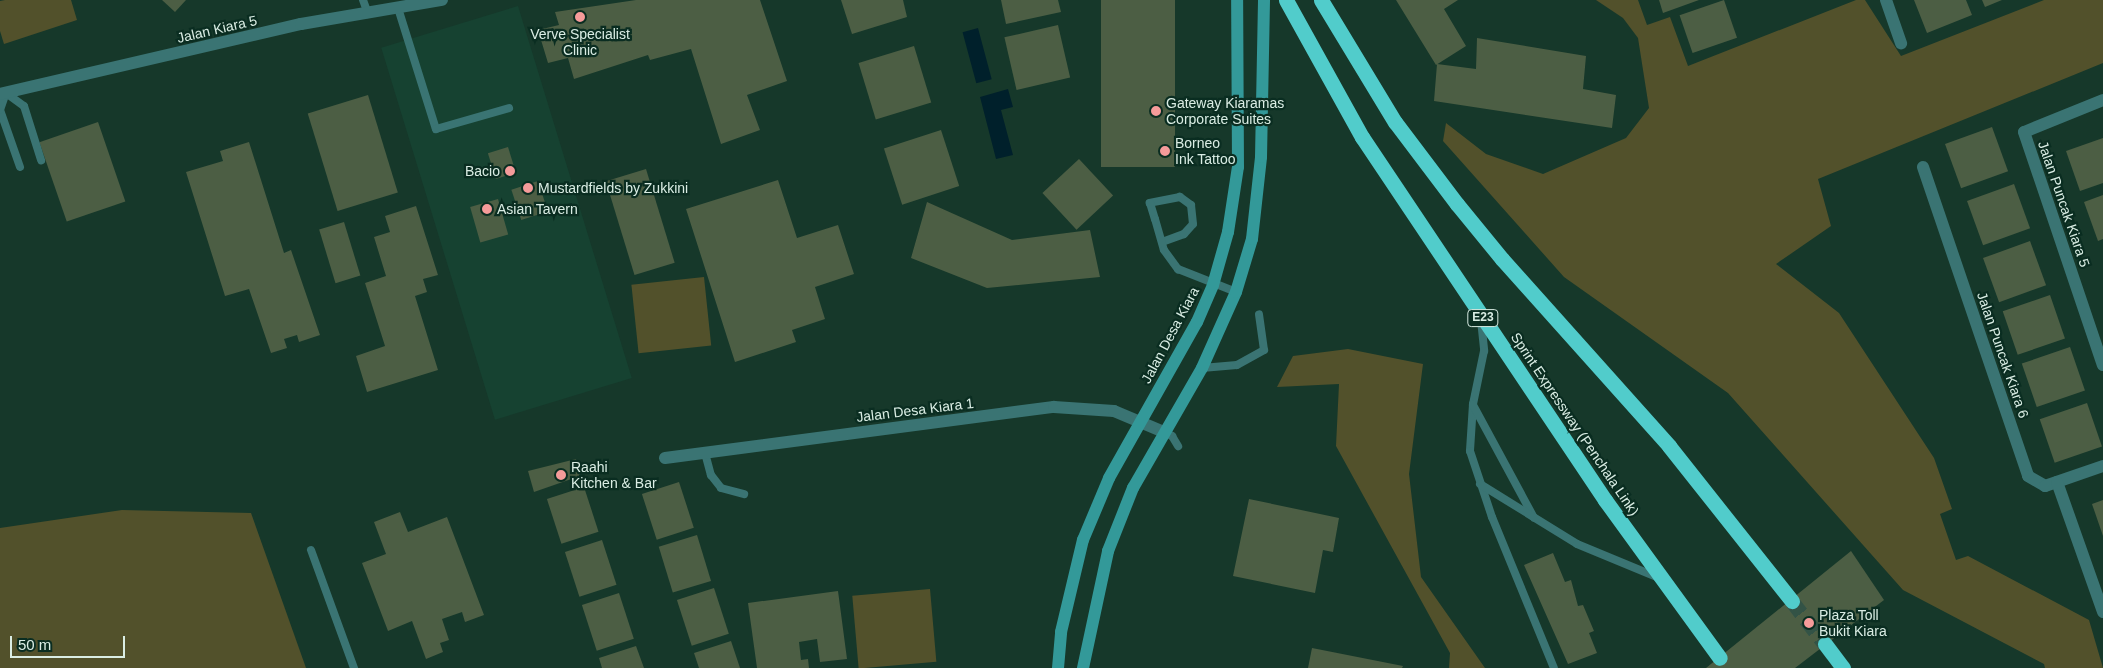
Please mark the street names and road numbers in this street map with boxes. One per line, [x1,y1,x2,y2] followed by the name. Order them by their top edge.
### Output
[175,12,259,46] street label: Jalan Kiara 5
[2035,139,2093,269] street label: Jalan Puncak Kiara 5
[1138,284,1202,386] street label: Jalan Desa Kiara
[1974,290,2032,420] street label: Jalan Puncak Kiara 6
[1467,308,1499,328] road number: E23
[1507,329,1643,519] street label: Sprint Expressway (Penchala Link)
[855,394,975,426] street label: Jalan Desa Kiara 1

